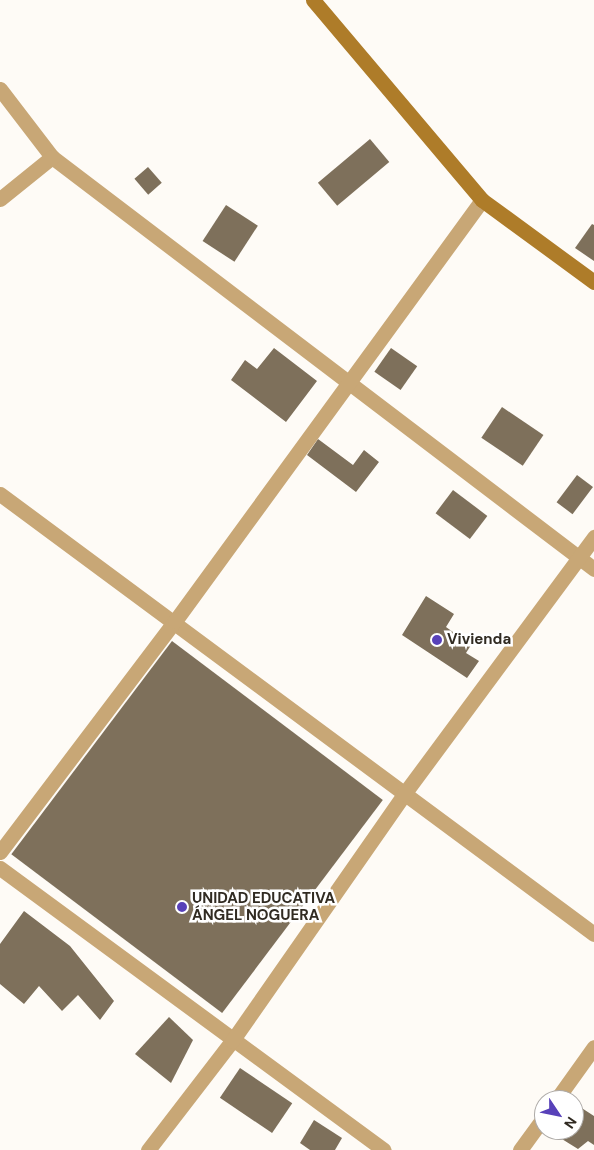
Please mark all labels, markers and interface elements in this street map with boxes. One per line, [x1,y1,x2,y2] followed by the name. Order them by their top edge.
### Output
[447,631,511,649] place label: Vivienda
[431,634,443,646] marker: Vivienda
[192,889,335,924] place label: UNIDAD EDUCATIVA ÁNGEL NOGUERA
[176,901,188,913] marker: UNIDAD EDUCATIVA ÁNGEL NOGUERA
[534,1090,584,1140] north arrow
[560,1114,581,1132] text: N

